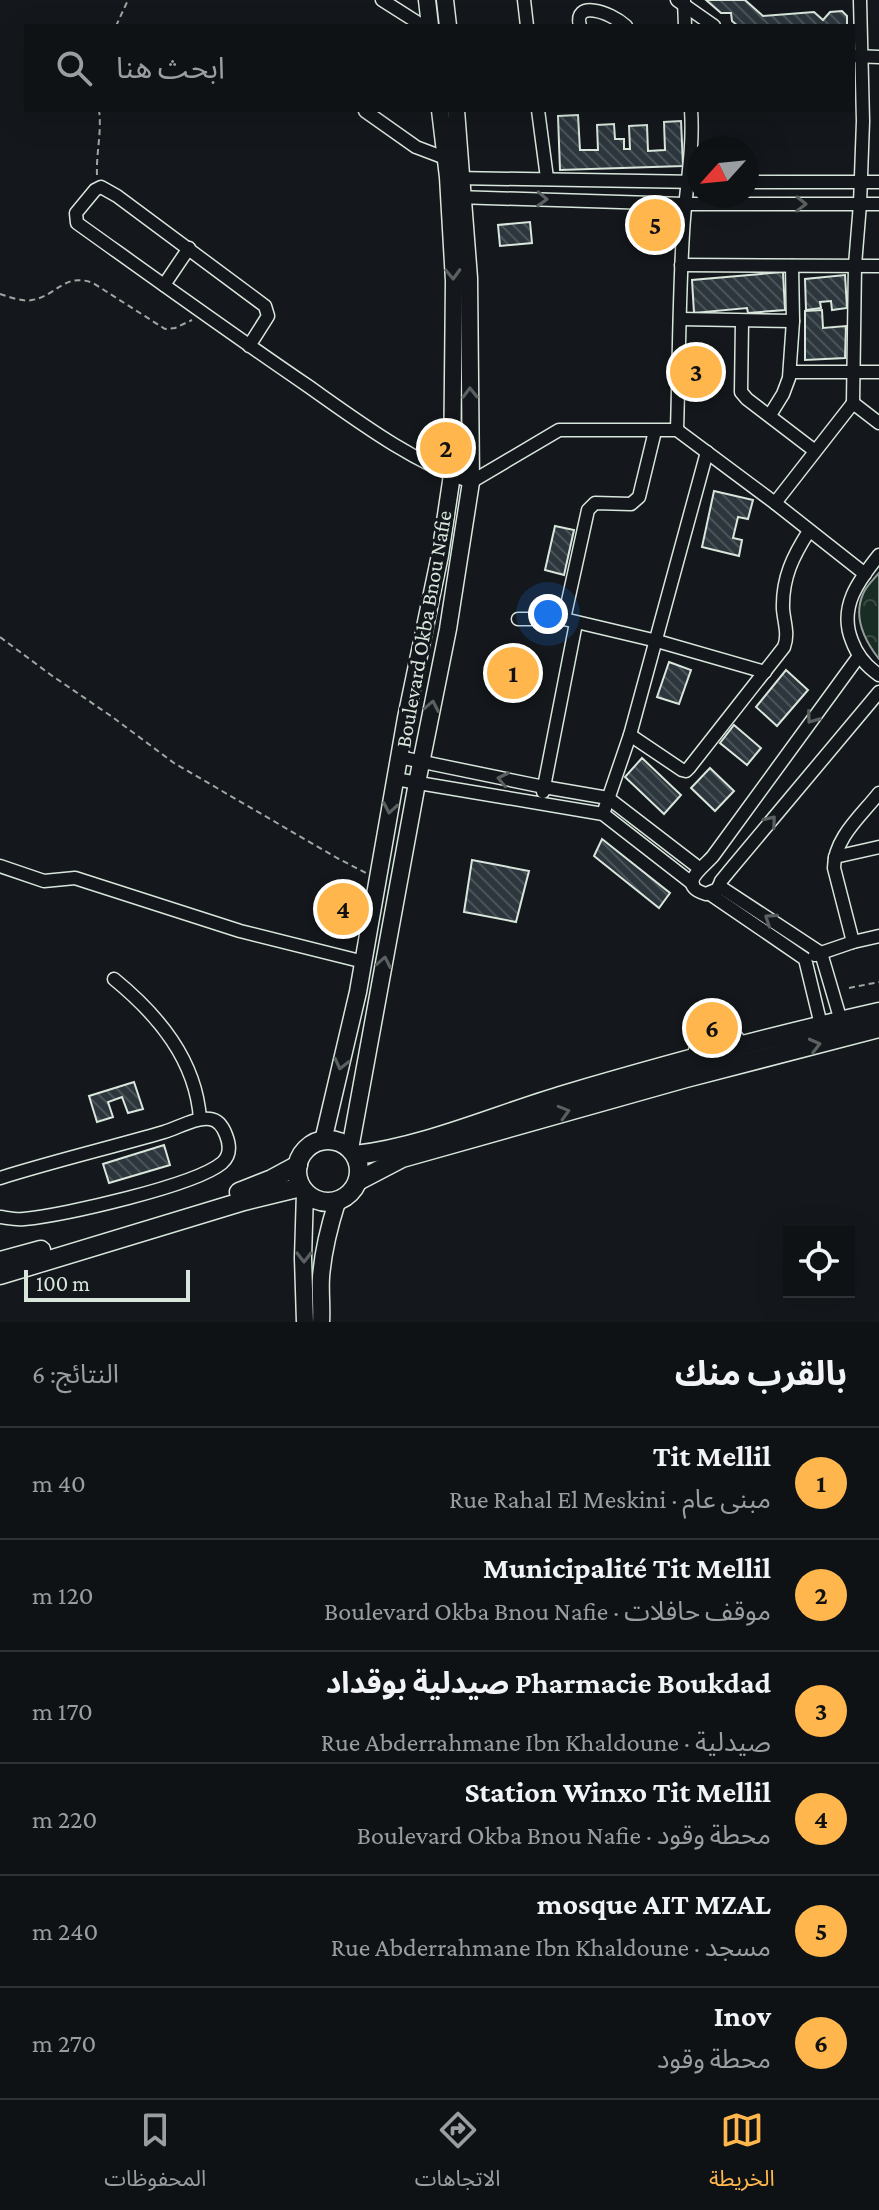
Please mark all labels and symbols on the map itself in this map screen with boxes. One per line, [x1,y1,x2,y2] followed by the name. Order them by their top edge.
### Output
[687,136,759,208] north arrow
[536,191,549,208] one-way arrow
[629,195,681,255] pin: 5
[795,195,808,213] one-way arrow
[444,268,461,281] one-way arrow
[670,342,722,402] pin: 3
[461,386,479,399] one-way arrow
[420,418,472,478] pin: 2
[390,509,457,750] street label: Boulevard Okba Bnou Nafie
[528,594,568,634] your location
[487,643,539,703] pin: 1
[423,699,440,713] one-way arrow
[808,710,822,724] one-way arrow
[497,771,511,788] one-way arrow
[382,802,399,815] one-way arrow
[761,816,776,830] one-way arrow
[317,879,369,939] pin: 4
[764,914,779,929] one-way arrow
[374,955,391,969] one-way arrow
[686,998,738,1058] pin: 6
[808,1037,822,1054] one-way arrow
[333,1056,350,1070] one-way arrow
[557,1105,571,1121] one-way arrow
[295,1251,313,1264] one-way arrow
[24,1266,190,1302] scale bar

